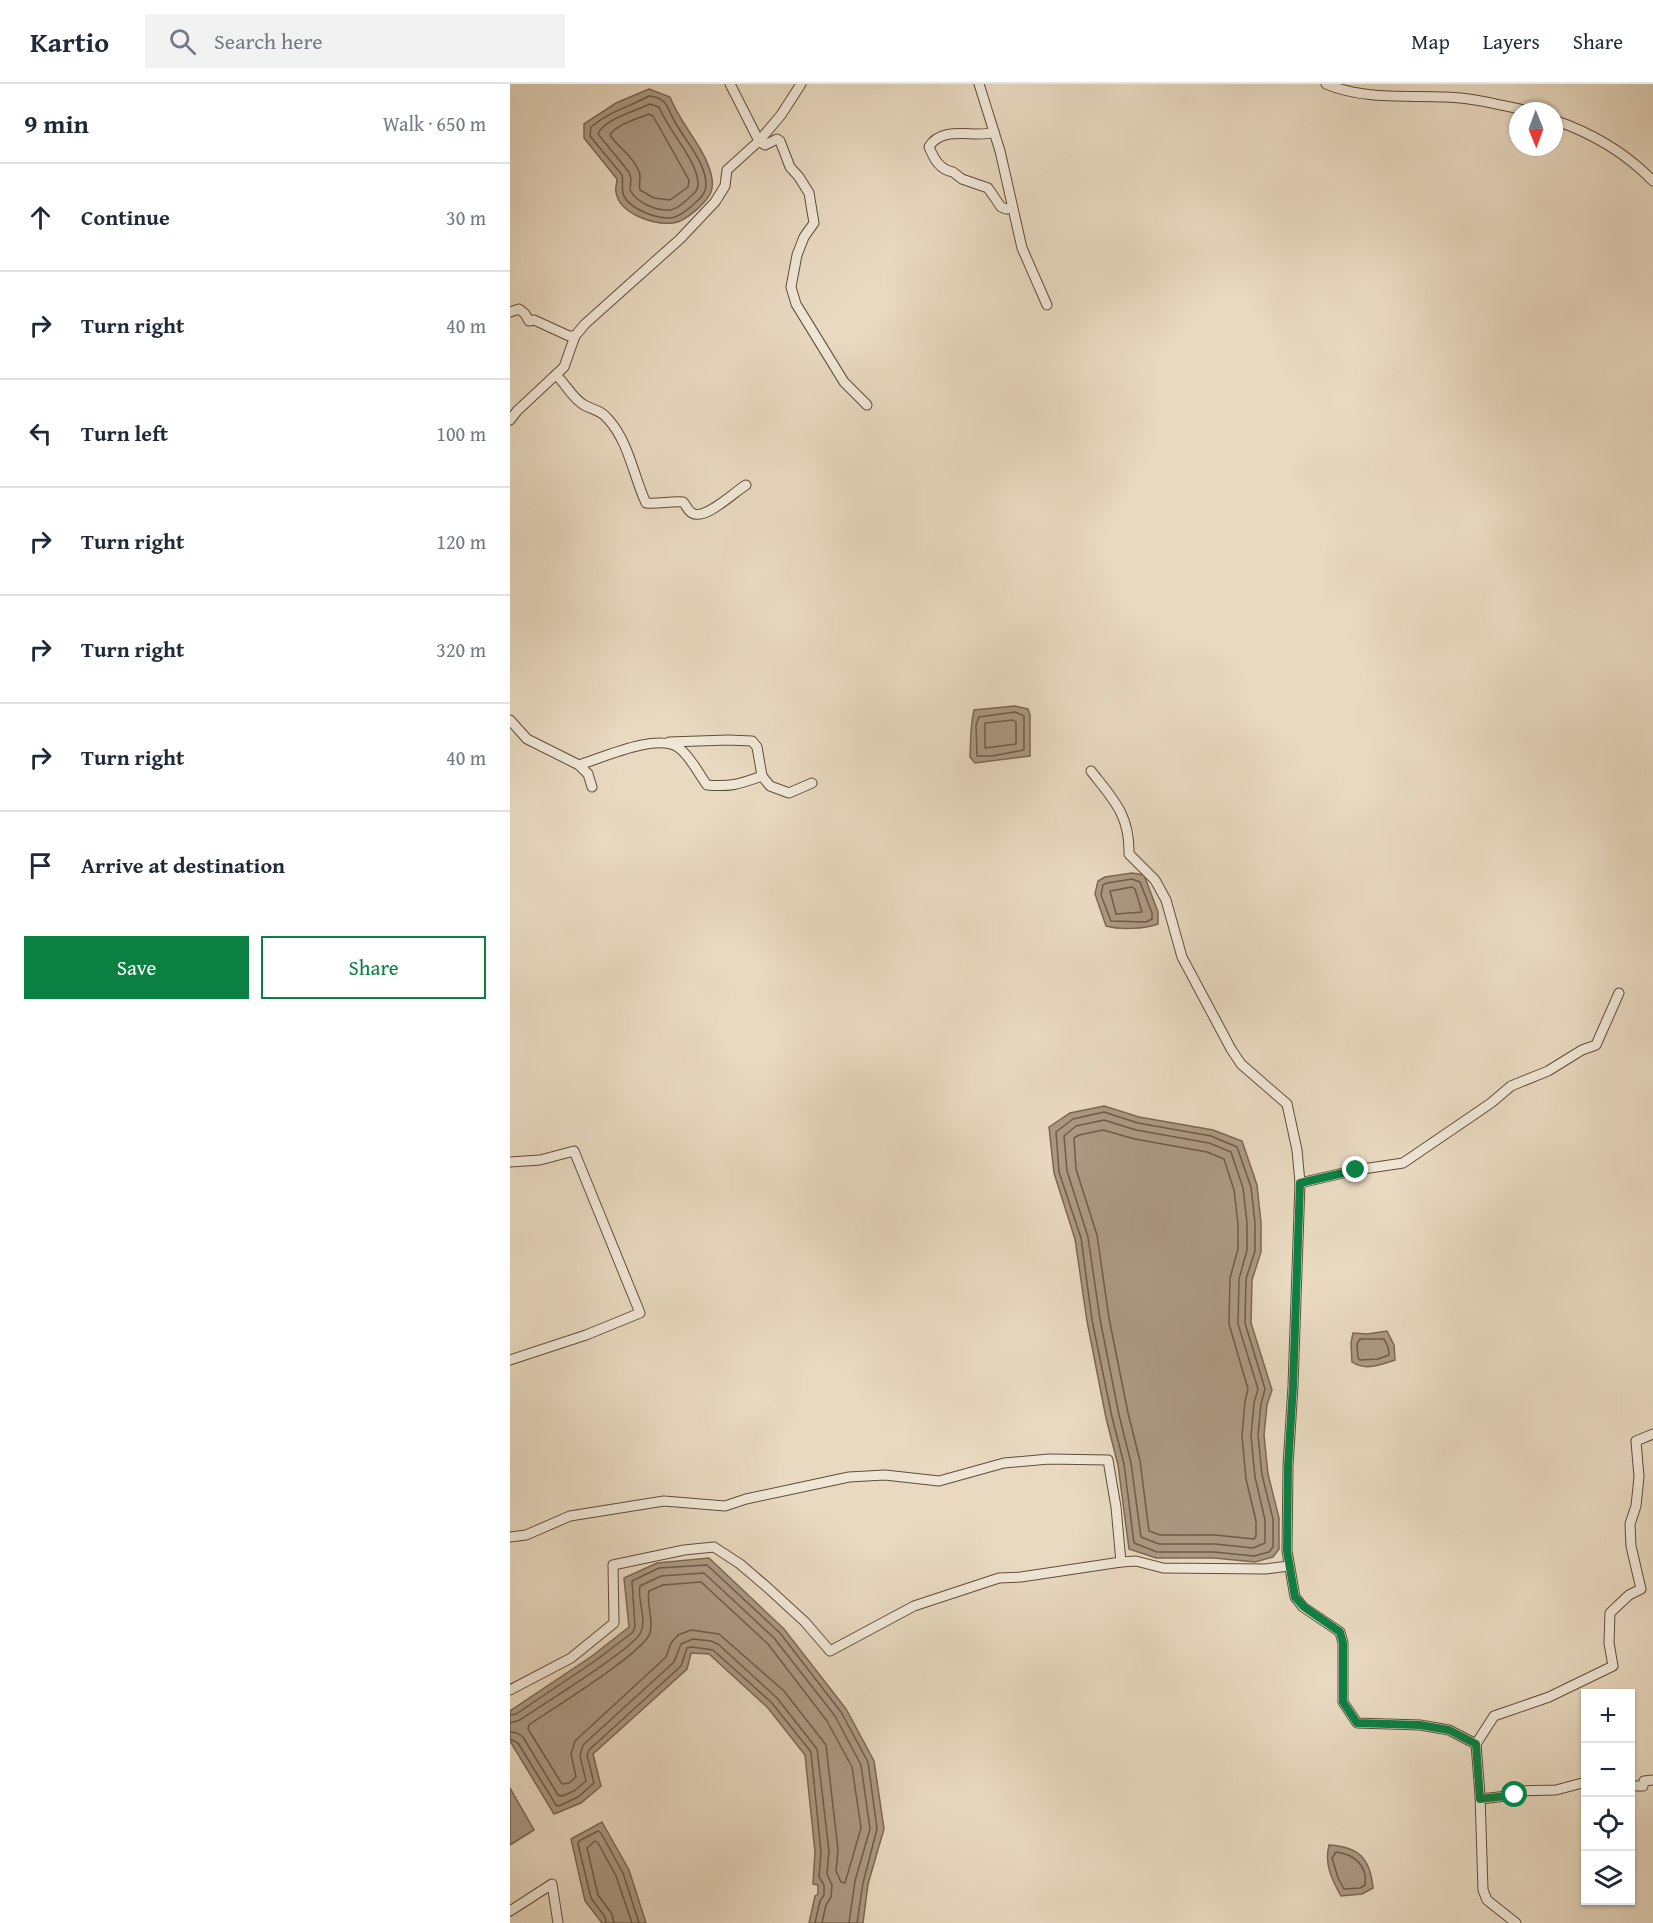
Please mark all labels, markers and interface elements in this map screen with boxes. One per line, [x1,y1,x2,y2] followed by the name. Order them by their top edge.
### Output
[145,14,565,68] search box
[30,21,109,62] text: Kartio
[166,25,199,58] icon: search
[214,25,323,57] text: Search here
[1411,26,1450,57] text: Map
[1483,26,1540,57] text: Layers
[1573,26,1623,57] text: Share
[1509,102,1563,156] north arrow
[24,104,89,143] text: 9 min
[383,109,486,138] text: Walk · 650 m
[24,201,57,234] icon: ahead
[81,201,170,233] text: Continue
[446,203,486,232] text: 30 m
[24,309,57,342] icon: right
[81,309,184,341] text: Turn right
[446,311,486,340] text: 40 m
[24,417,57,450] icon: left
[81,417,168,449] text: Turn left
[436,419,486,448] text: 100 m
[24,525,57,558] icon: right
[81,525,184,557] text: Turn right
[436,527,486,556] text: 120 m
[24,633,57,666] icon: right
[81,633,184,665] text: Turn right
[436,635,486,664] text: 320 m
[24,741,57,774] icon: right
[81,741,184,773] text: Turn right
[446,743,486,772] text: 40 m
[24,849,57,882] icon: arrive
[81,849,285,881] text: Arrive at destination
[24,936,249,999] button: Save
[261,936,486,999] button: Share
[1342,1156,1368,1182] route end
[1581,1689,1635,1905] map controls
[1581,1689,1635,1743] button: +
[1581,1743,1635,1797] button: −
[1501,1781,1527,1807] route start
[1581,1797,1635,1851] button: locate
[1581,1851,1635,1905] button: layers

